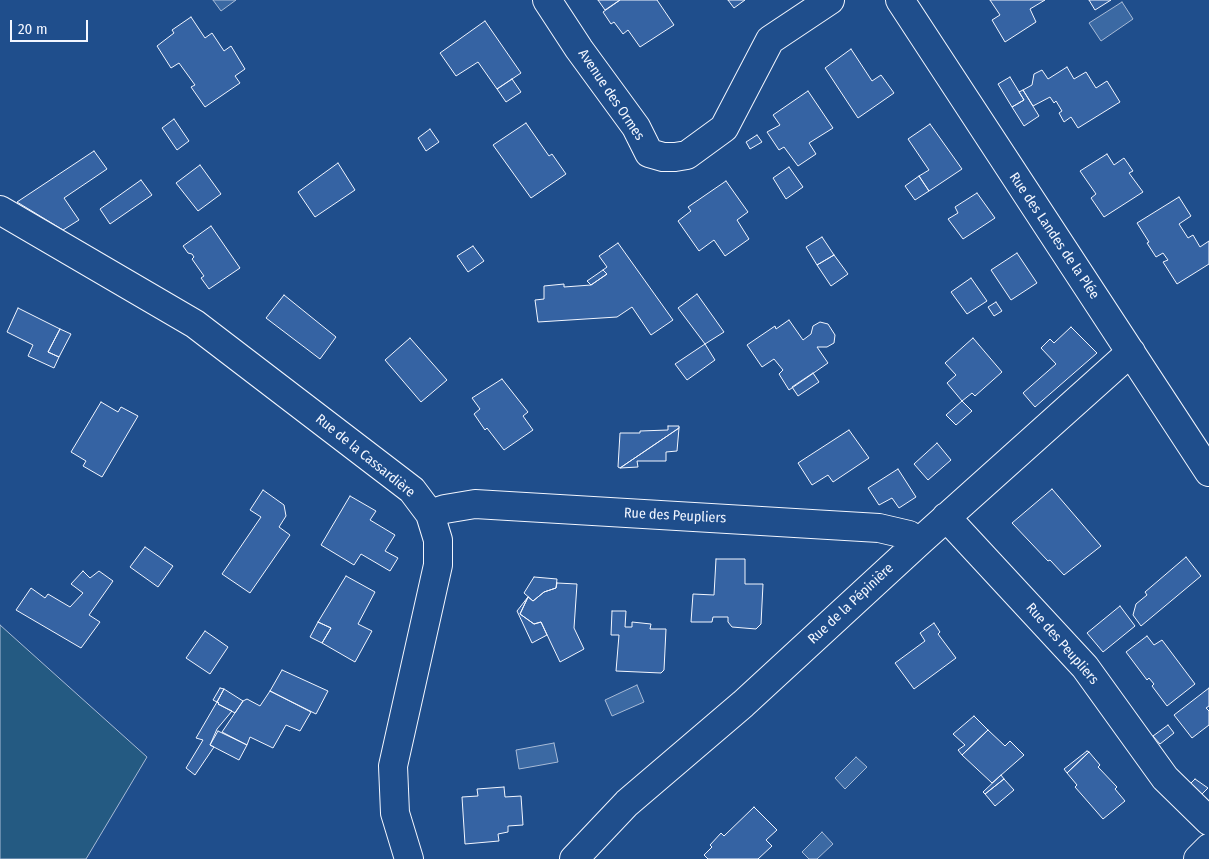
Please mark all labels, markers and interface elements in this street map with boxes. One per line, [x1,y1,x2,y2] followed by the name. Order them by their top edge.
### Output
[12,10,90,42] scale bar
[18,20,48,38] text: 20 m
[574,46,648,144] street label: Avenue des Ormes
[1005,170,1103,302] street label: Rue des Landes de la Plée
[312,411,418,501] street label: Rue de la Cassardière
[624,505,726,527] street label: Rue des Peupliers
[805,560,897,648] street label: Rue de la Pépinière
[1022,600,1102,688] street label: Rue des Peupliers

